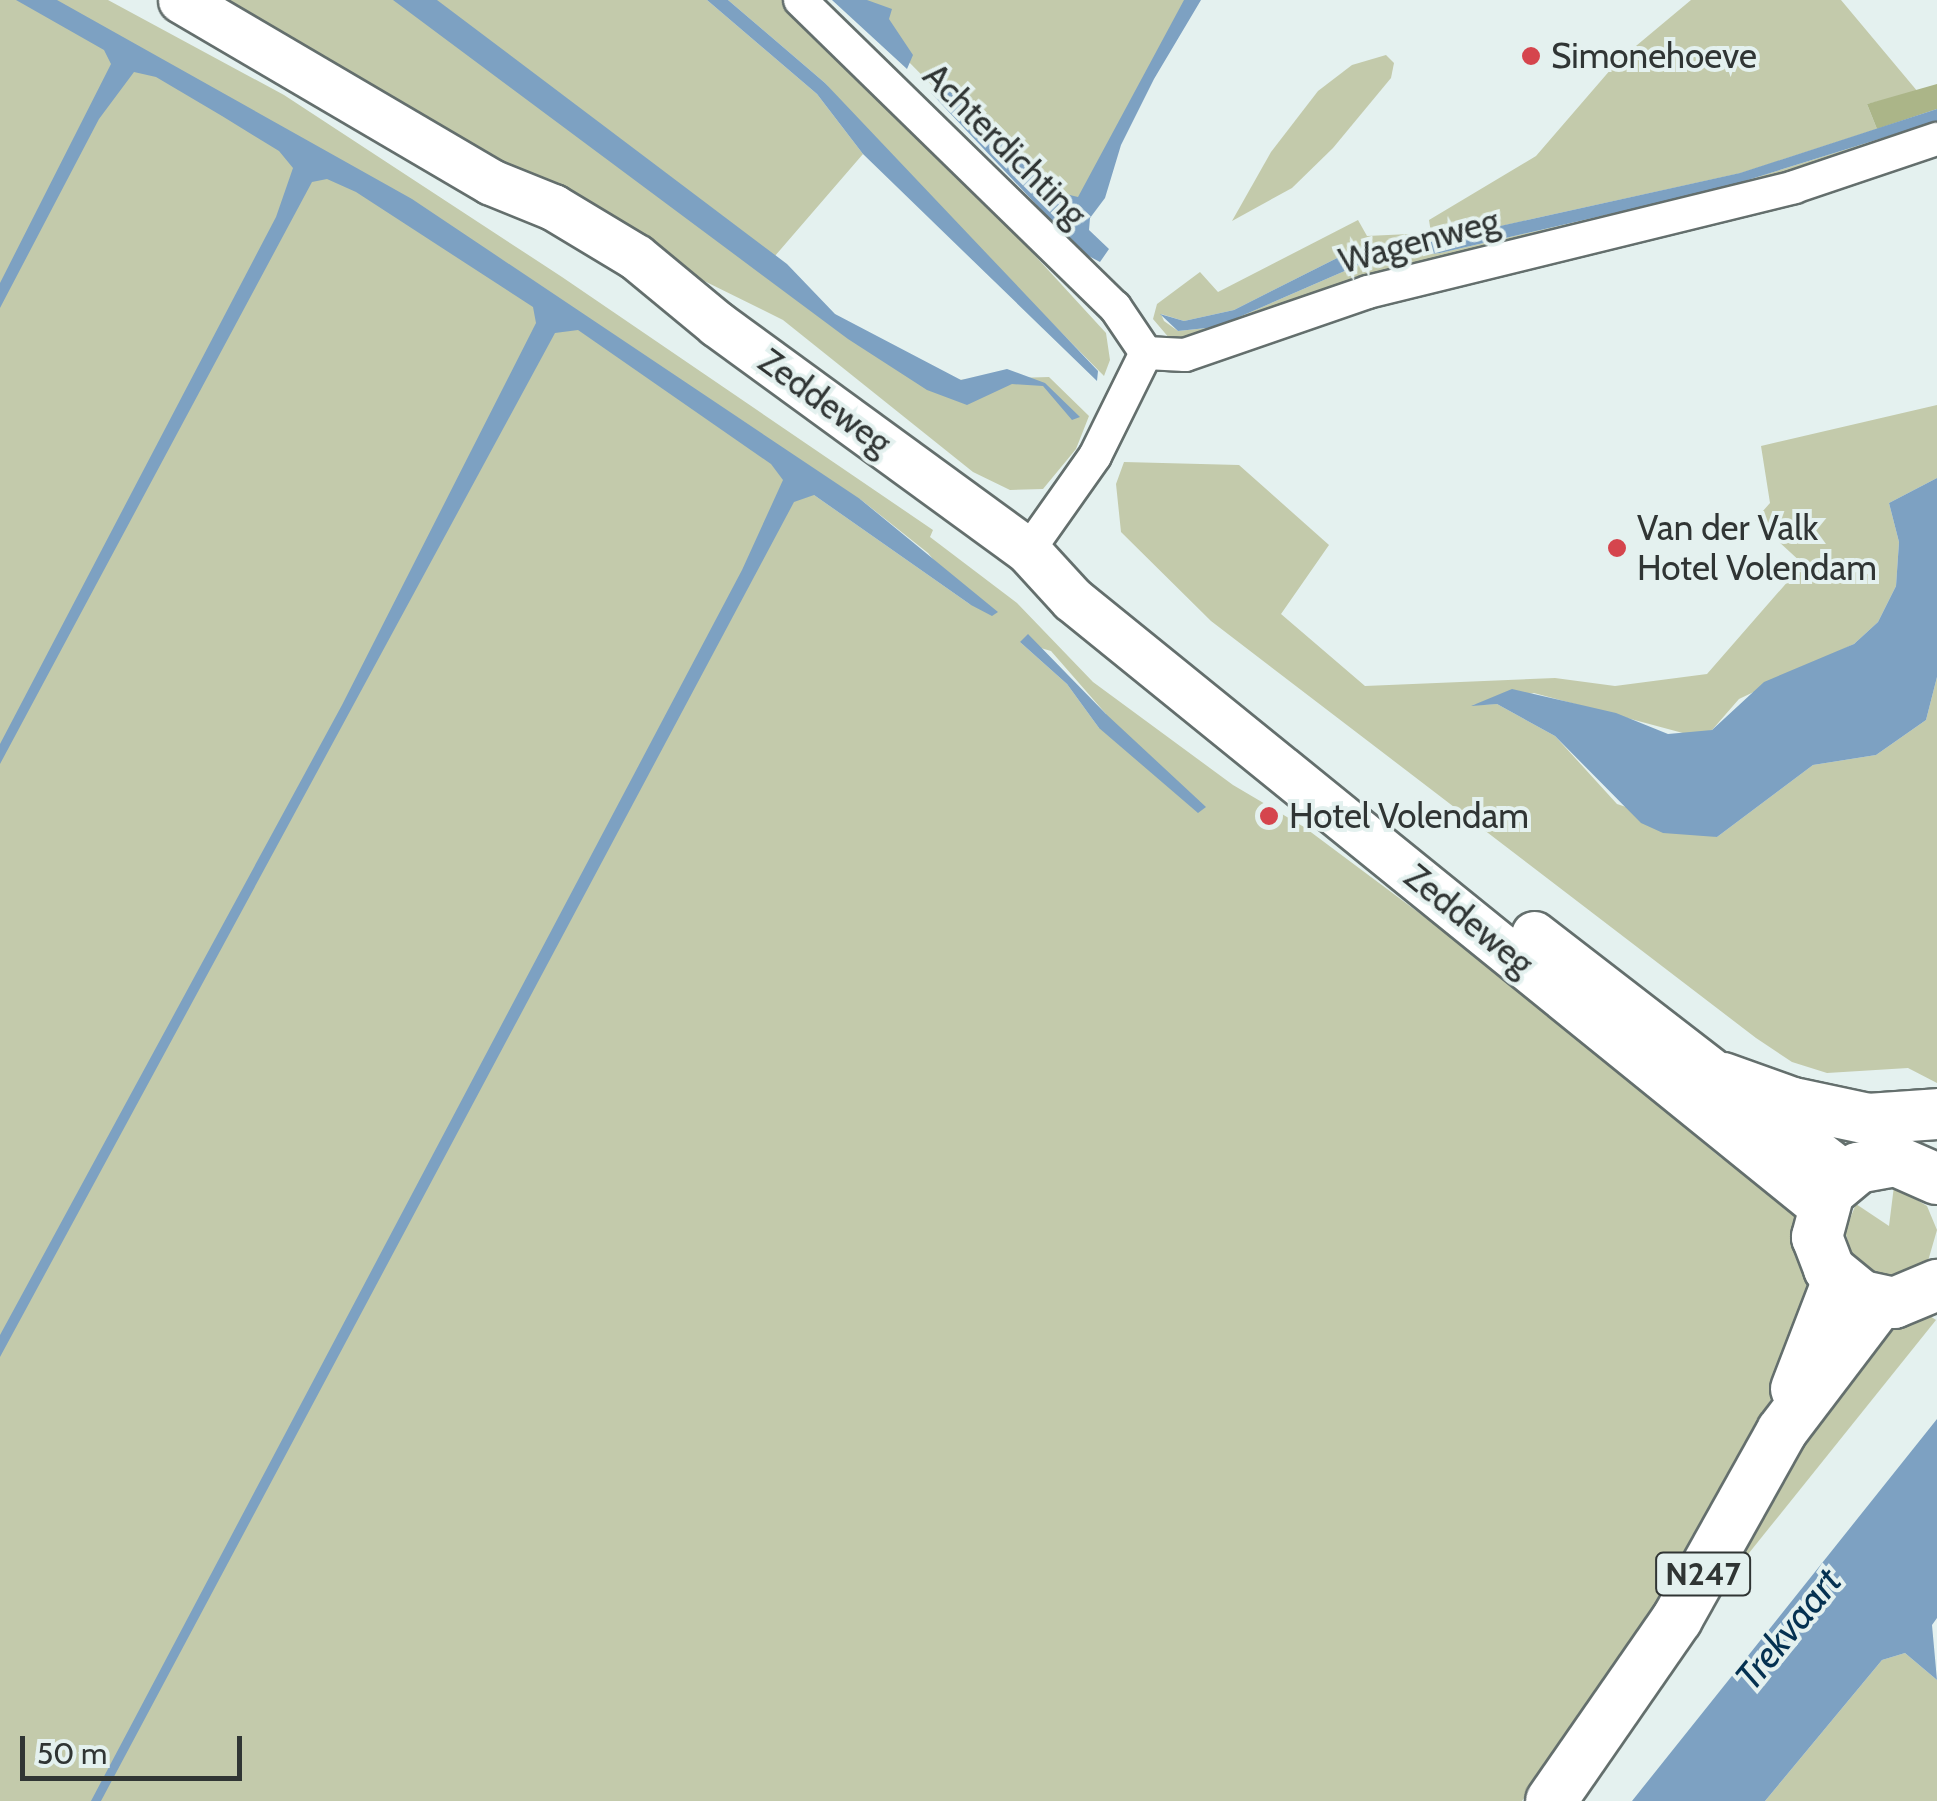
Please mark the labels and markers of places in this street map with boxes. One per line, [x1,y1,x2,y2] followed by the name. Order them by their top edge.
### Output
[1551,35,1757,77] place label: Simonehoeve
[1520,45,1542,67] marker: Simonehoeve
[1637,507,1877,589] place label: Van der Valk Hotel Volendam
[1606,537,1628,559] marker: Van der Valk Hotel Volendam
[1289,795,1529,837] place label: Hotel Volendam
[1258,805,1280,827] marker: Hotel Volendam

